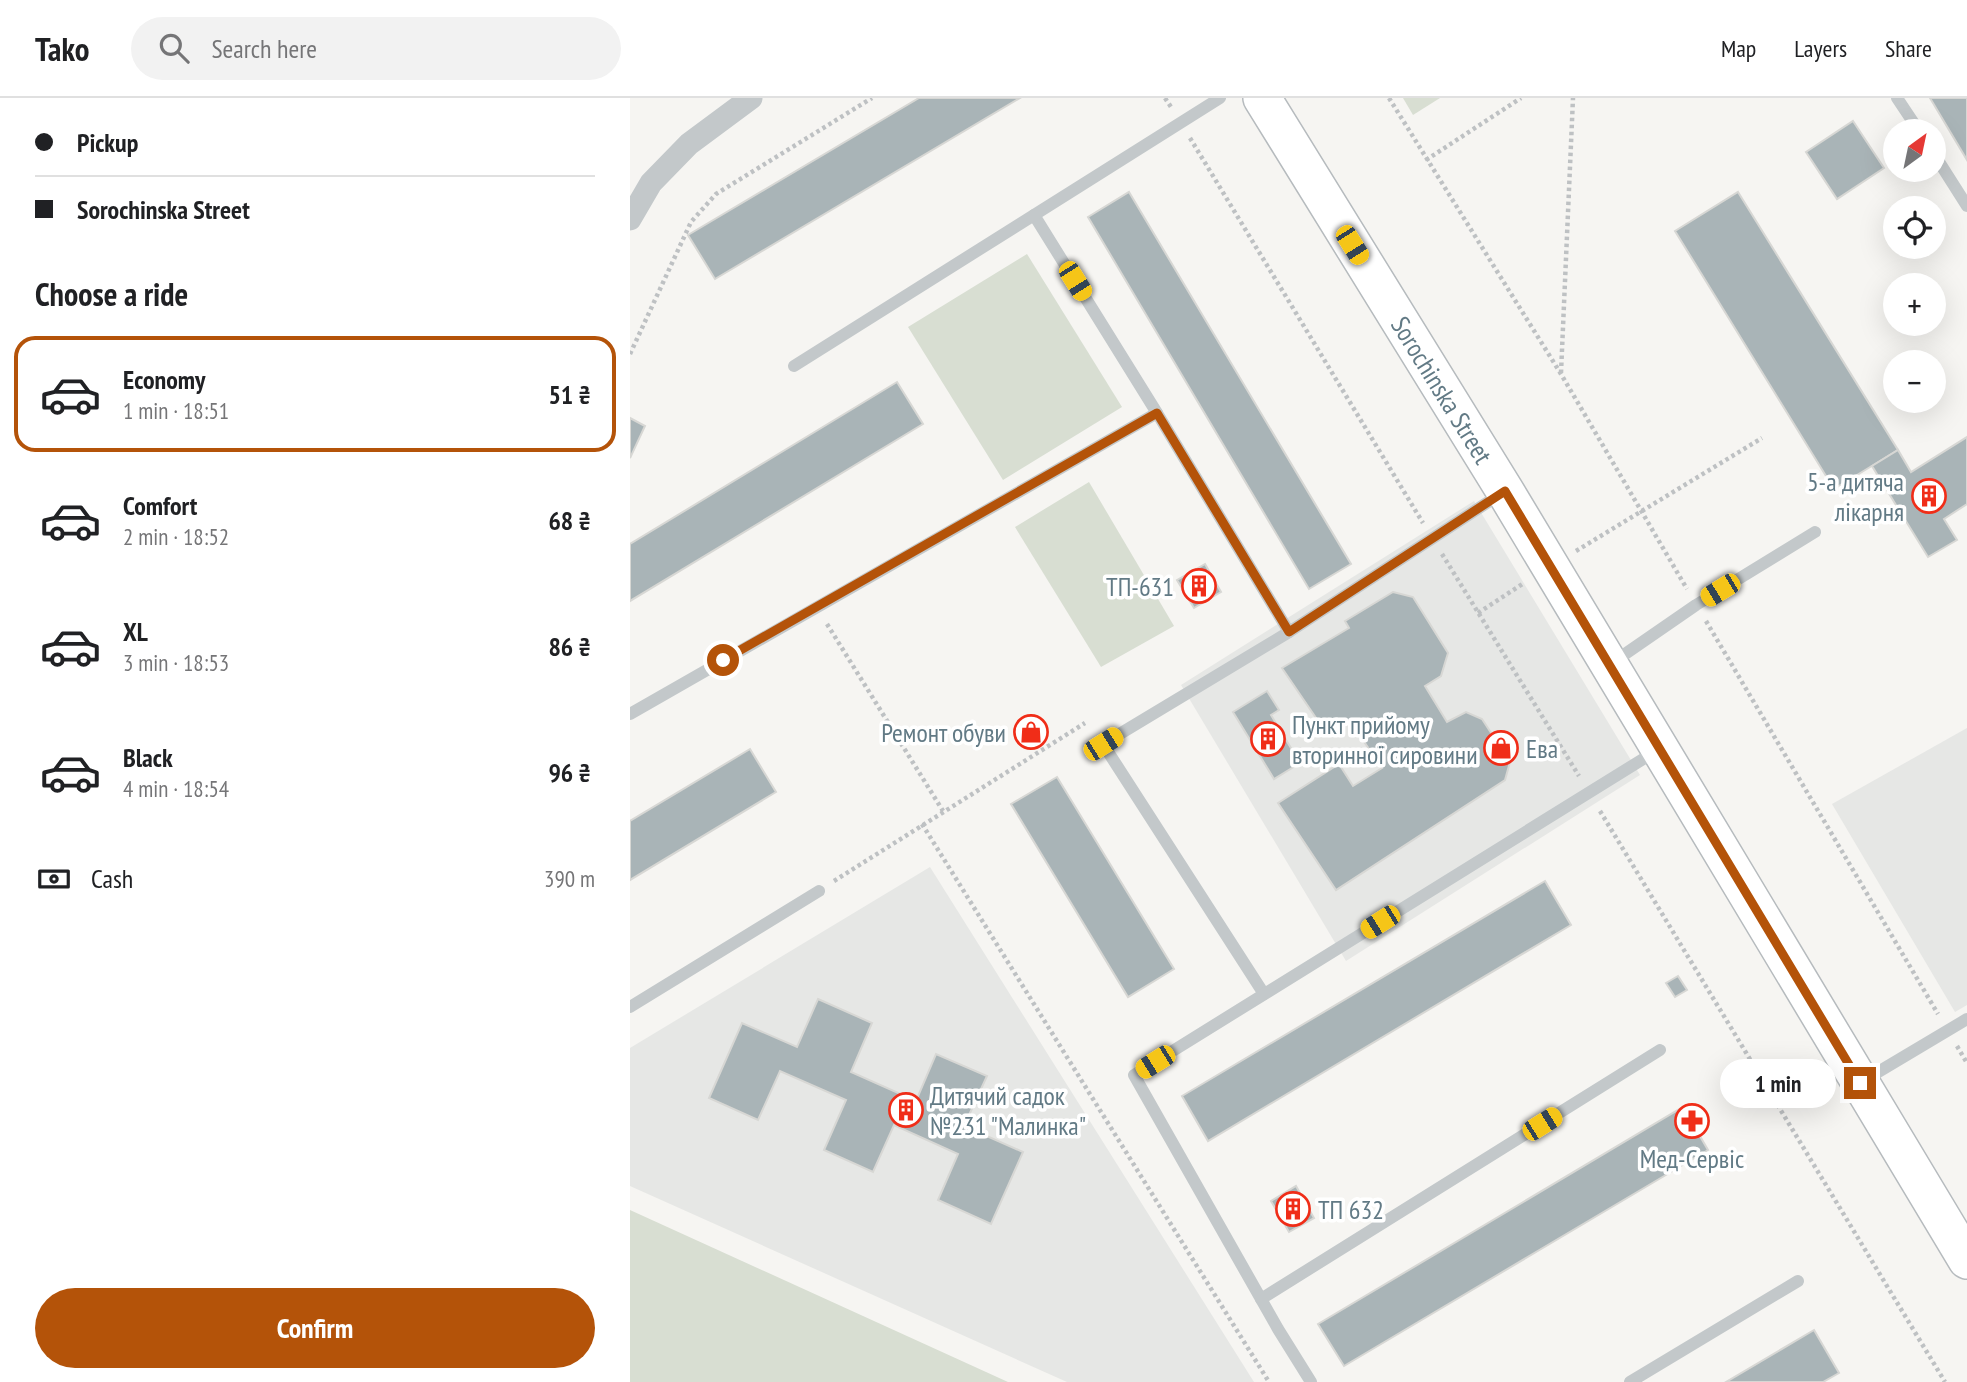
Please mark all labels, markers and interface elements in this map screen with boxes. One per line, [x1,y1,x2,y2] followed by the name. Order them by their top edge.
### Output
[131,17,621,80] search box
[35,27,89,70] text: Tako
[155,29,193,67] icon: search
[211,32,317,65] text: Search here
[1721,33,1756,64] text: Map
[1794,33,1847,64] text: Layers
[1885,33,1932,64] text: Share
[1883,119,1946,182] north arrow
[1883,119,1946,413] map controls
[77,126,138,159] text: Pickup
[77,193,250,226] text: Sorochinska Street
[1883,196,1946,259] button: locate
[1332,222,1373,268] car
[1055,258,1096,304] car
[35,273,188,315] text: Choose a ride
[1883,273,1946,336] button: +
[1384,310,1500,470] street label: Sorochinska Street
[1883,350,1946,413] button: −
[39,363,102,426] icon: car
[123,363,205,396] text: Economy
[548,378,591,411] text: 51 ₴
[123,396,229,425] text: 1 min · 18:51
[1807,465,1904,528] place label: 5-а дитяча лікарня
[1910,477,1948,515] building icon: 5-а дитяча лікарня
[39,489,102,552] icon: car
[123,489,197,522] text: Comfort
[548,504,591,537] text: 68 ₴
[123,522,229,551] text: 2 min · 18:52
[1180,567,1218,605] building icon: ТП-631
[1106,570,1174,603] place label: ТП-631
[1697,570,1744,610] car
[39,615,102,678] icon: car
[123,615,148,648] text: XL
[548,630,591,663] text: 86 ₴
[707,644,739,676] route start
[123,648,229,677] text: 3 min · 18:53
[1292,708,1478,771] place label: Пункт прийому вторинної сировини
[1012,713,1050,751] shop icon: Ремонт обуви
[881,716,1006,749] place label: Ремонт обуви
[1249,720,1287,758] building icon: Пункт прийому вторинної сировини
[1080,724,1127,764] car
[1482,729,1520,767] shop icon: Ева
[1526,732,1558,765] place label: Ева
[39,741,102,804] icon: car
[123,741,173,774] text: Black
[548,756,591,789] text: 96 ₴
[123,774,229,803] text: 4 min · 18:54
[35,860,73,898] icon: cash
[91,862,133,895] text: Cash
[544,864,595,893] text: 390 m
[1357,902,1404,942] car
[1132,1042,1179,1082] car
[1720,1058,1836,1108] callout: 1 min
[1844,1067,1876,1099] route end
[1755,1069,1801,1098] text: 1 min
[930,1079,1086,1142] place label: Дитячий садок №231 "Малинка"
[887,1091,925,1129] building icon: Дитячий садок №231 "Малинка"
[1673,1102,1711,1140] pharmacy icon: Мед-Сервіс
[1519,1104,1566,1144] car
[1640,1142,1744,1175] place label: Мед-Сервіс
[1274,1190,1312,1228] building icon: ТП 632
[1318,1193,1384,1226] place label: ТП 632
[35,1288,595,1368] button: Confirm

